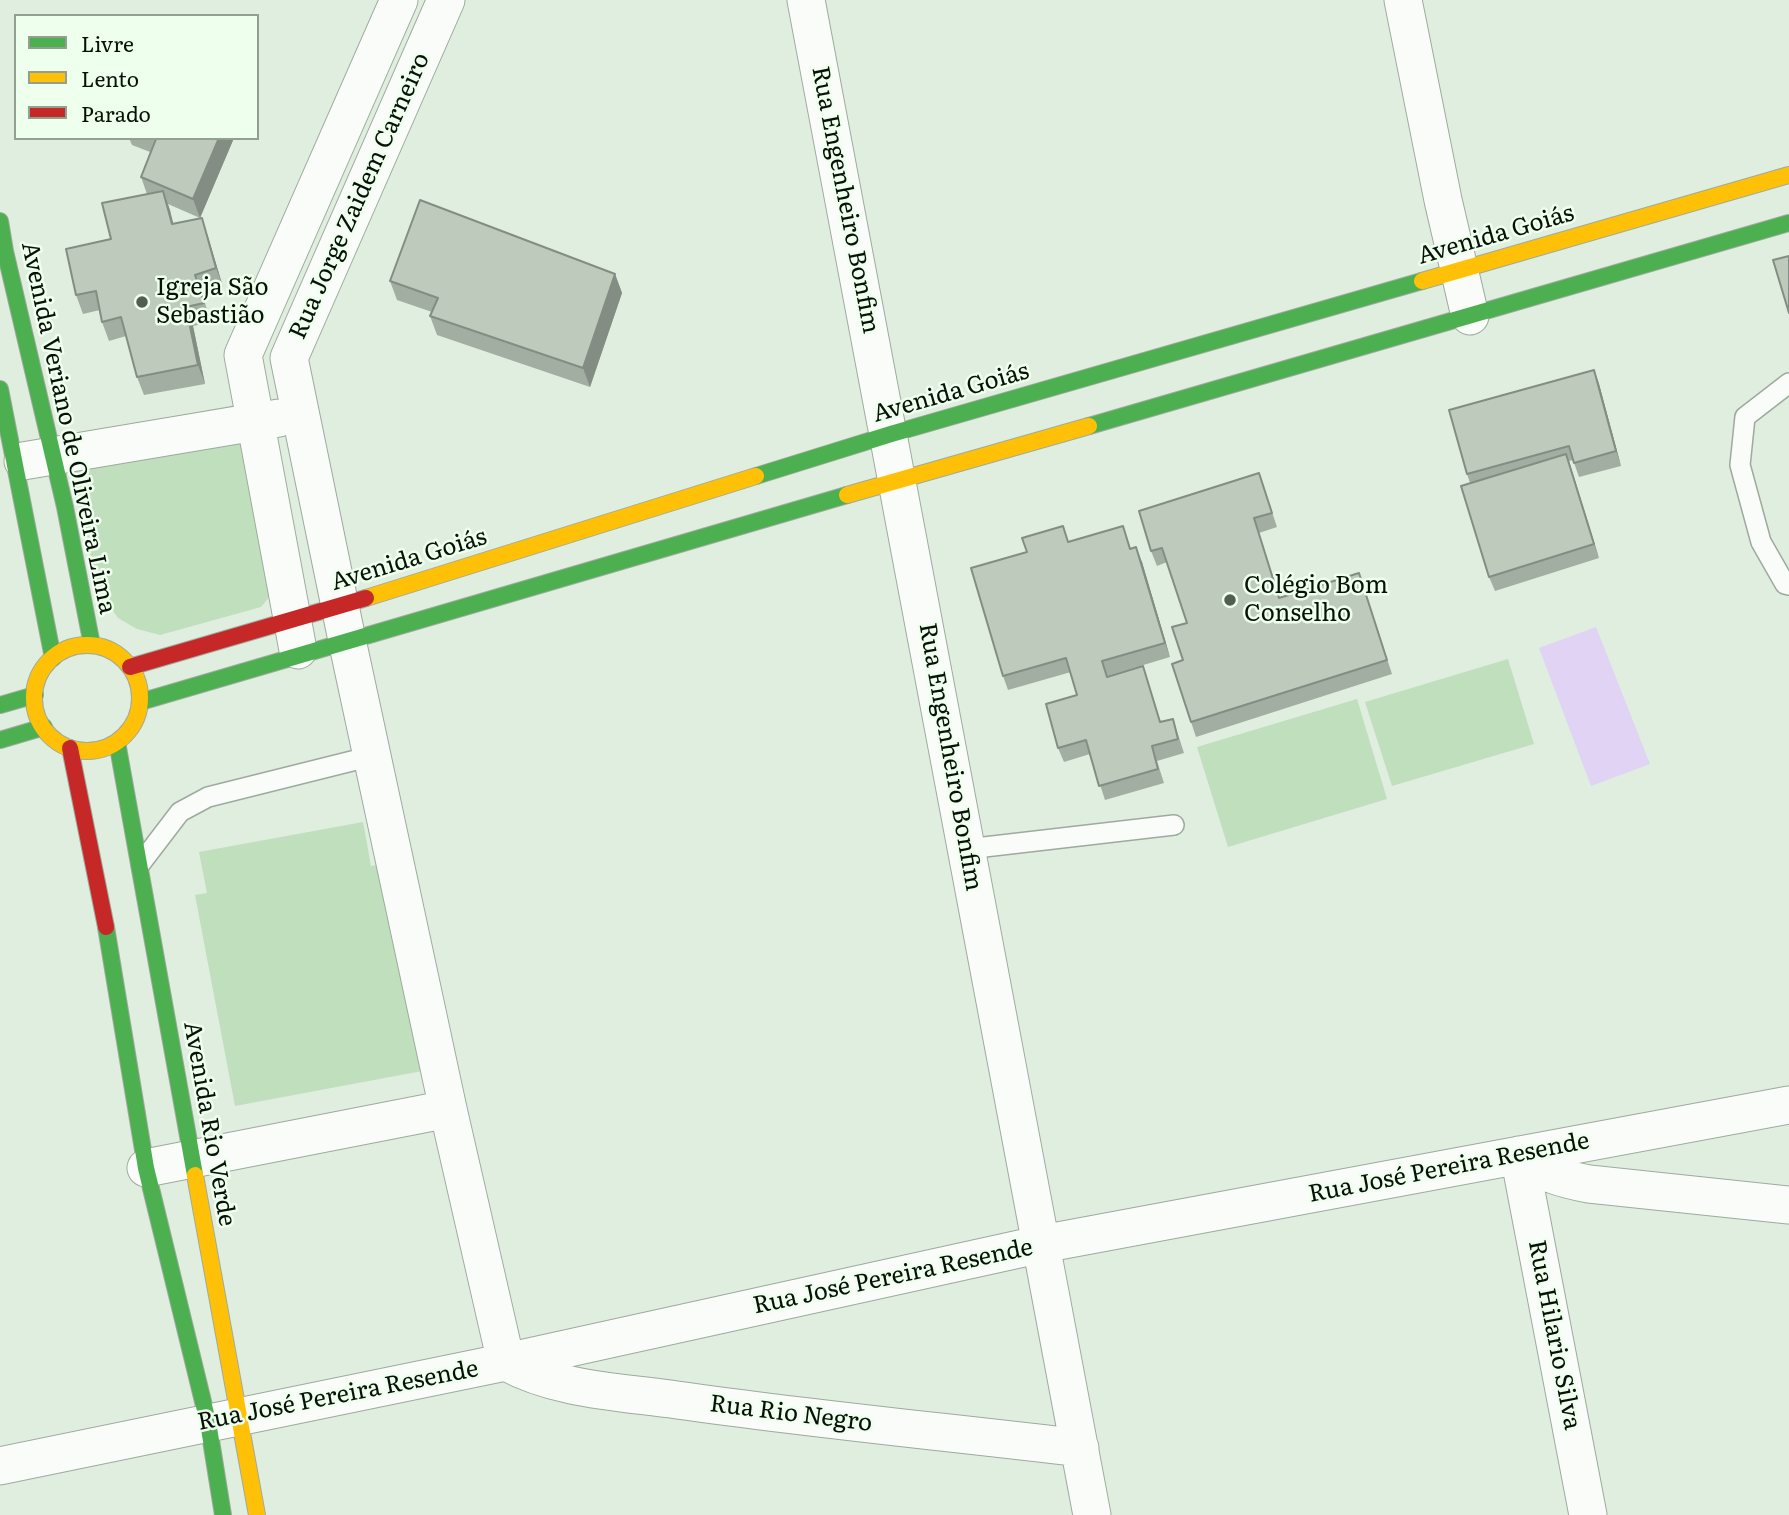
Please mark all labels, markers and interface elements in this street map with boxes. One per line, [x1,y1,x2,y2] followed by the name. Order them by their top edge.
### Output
[14,14,259,140] legend
[81,27,134,58] text: Livre
[284,48,436,344] street label: Rua Jorge Zaidem Carneiro
[81,62,139,93] text: Lento
[805,64,885,336] street label: Rua Engenheiro Bonfim
[81,97,151,128] text: Parado
[1415,199,1577,271] street label: Avenida Goiás
[14,239,122,617] street label: Avenida Veriano de Oliveira Lima
[156,274,269,330] place label: Igreja São Sebastião
[134,294,150,310] marker: Igreja São Sebastião
[870,357,1032,429] street label: Avenida Goiás
[328,523,490,597] street label: Avenida Goiás
[1244,572,1388,628] place label: Colégio Bom Conselho
[1222,592,1238,608] marker: Colégio Bom Conselho
[912,621,988,893] street label: Rua Engenheiro Bonfim
[177,1019,241,1229] street label: Avenida Rio Verde
[1306,1127,1592,1209] street label: Rua José Pereira Resende
[750,1233,1036,1321] street label: Rua José Pereira Resende
[1521,1238,1587,1432] street label: Rua Hilario Silva
[195,1355,481,1437] street label: Rua José Pereira Resende
[708,1390,874,1438] street label: Rua Rio Negro

